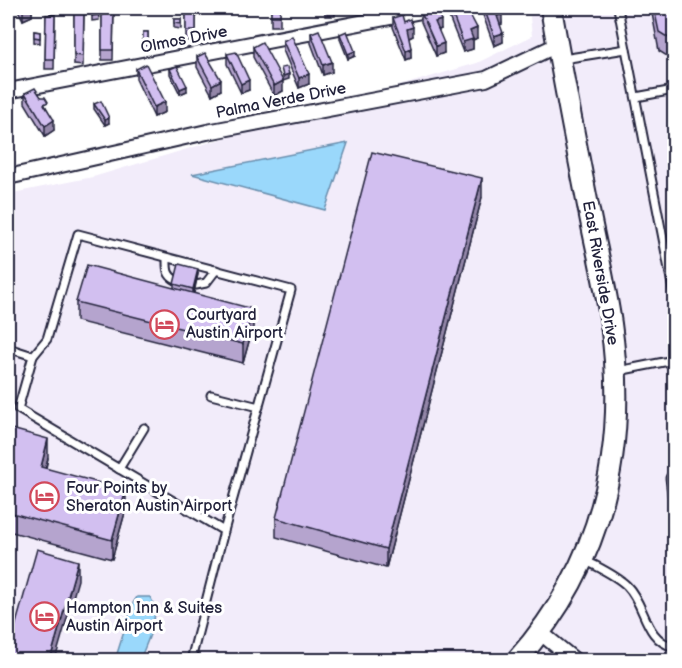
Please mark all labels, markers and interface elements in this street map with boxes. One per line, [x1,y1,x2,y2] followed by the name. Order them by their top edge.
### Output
[139,22,229,58] street label: Olmos Drive
[214,79,348,123] street label: Palma Verde Drive
[578,199,622,347] street label: East Riverside Drive
[186,306,283,343] place label: Courtyard Austin Airport
[149,308,181,340] hotel icon: Courtyard Austin Airport
[66,479,232,516] place label: Four Points by Sheraton Austin Airport
[29,481,61,513] hotel icon: Four Points by Sheraton Austin Airport
[66,599,222,636] place label: Hampton Inn & Suites Austin Airport
[29,601,61,633] hotel icon: Hampton Inn & Suites Austin Airport

